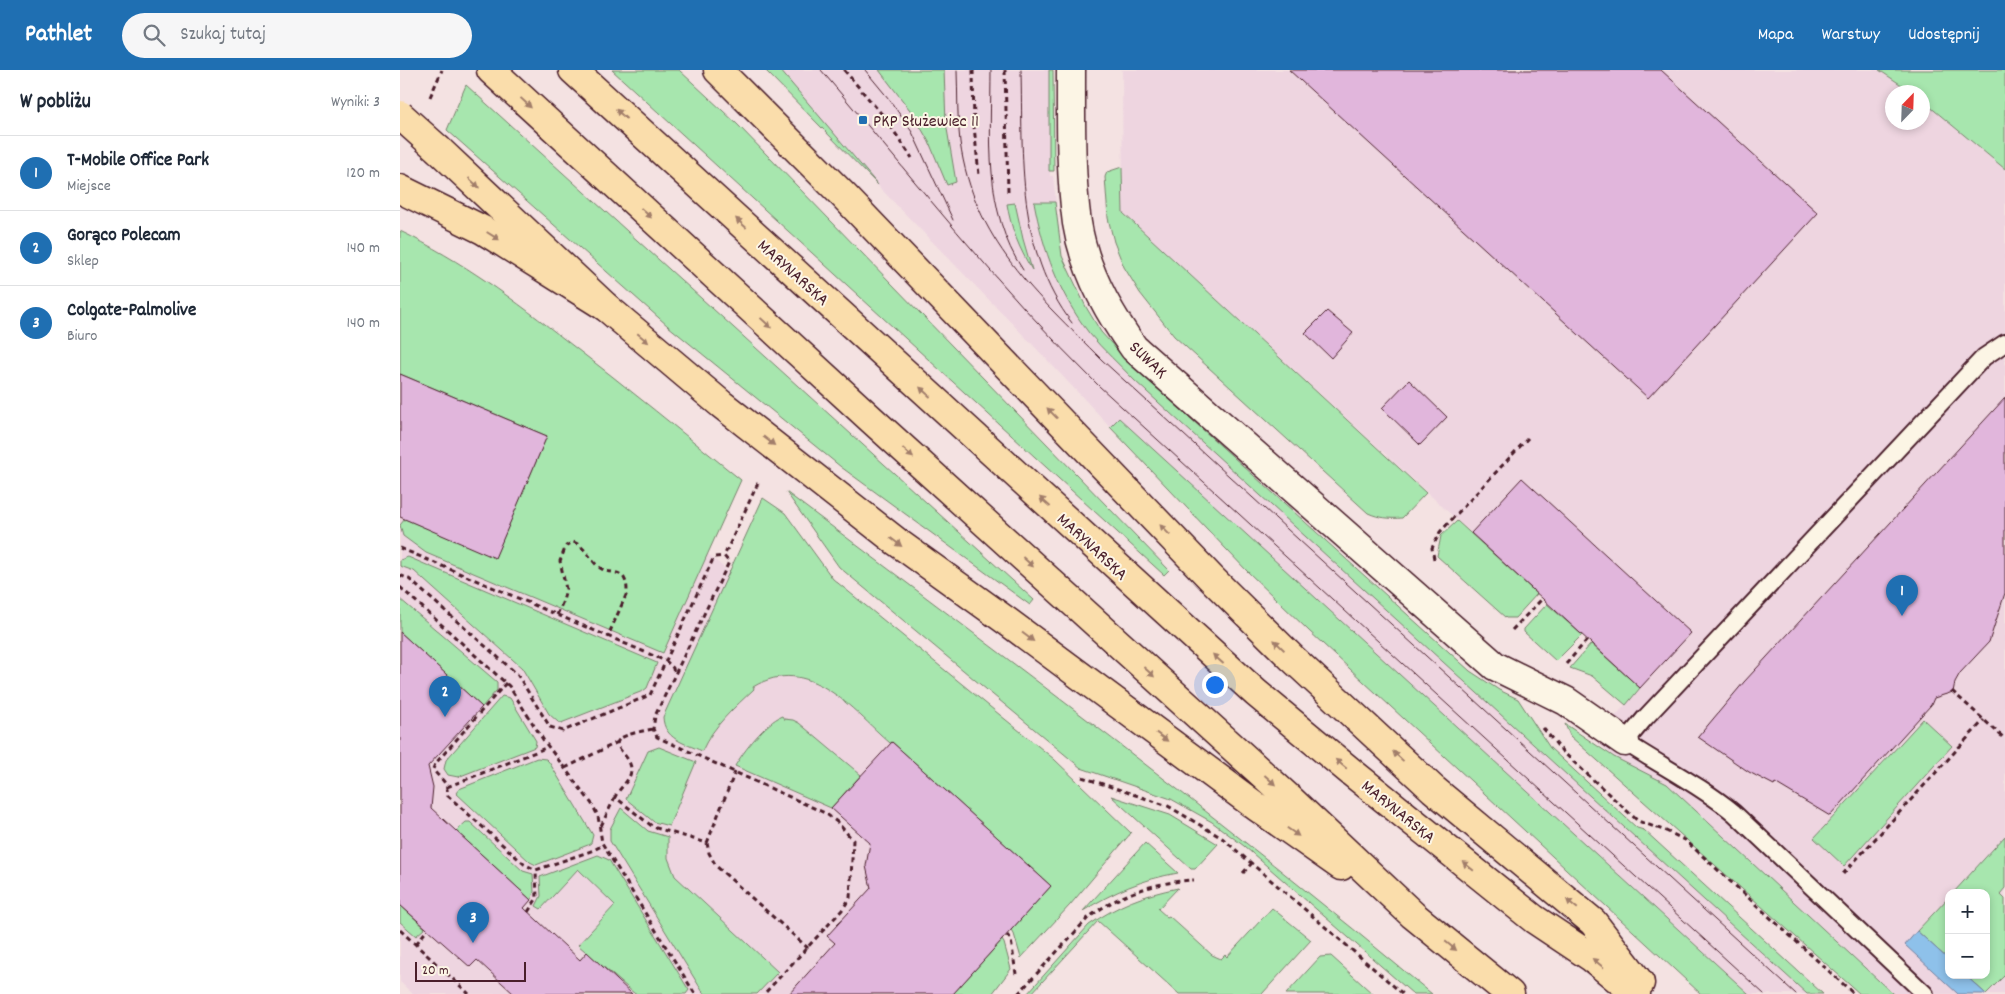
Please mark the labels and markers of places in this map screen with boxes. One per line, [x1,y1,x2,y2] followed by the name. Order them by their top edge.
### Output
[873,110,979,135] place label: PKP Służewiec 11
[857,114,869,126] marker: PKP Służewiec 11
[1886,575,1918,616] pin: 1
[429,676,461,717] pin: 2
[457,902,489,943] pin: 3

